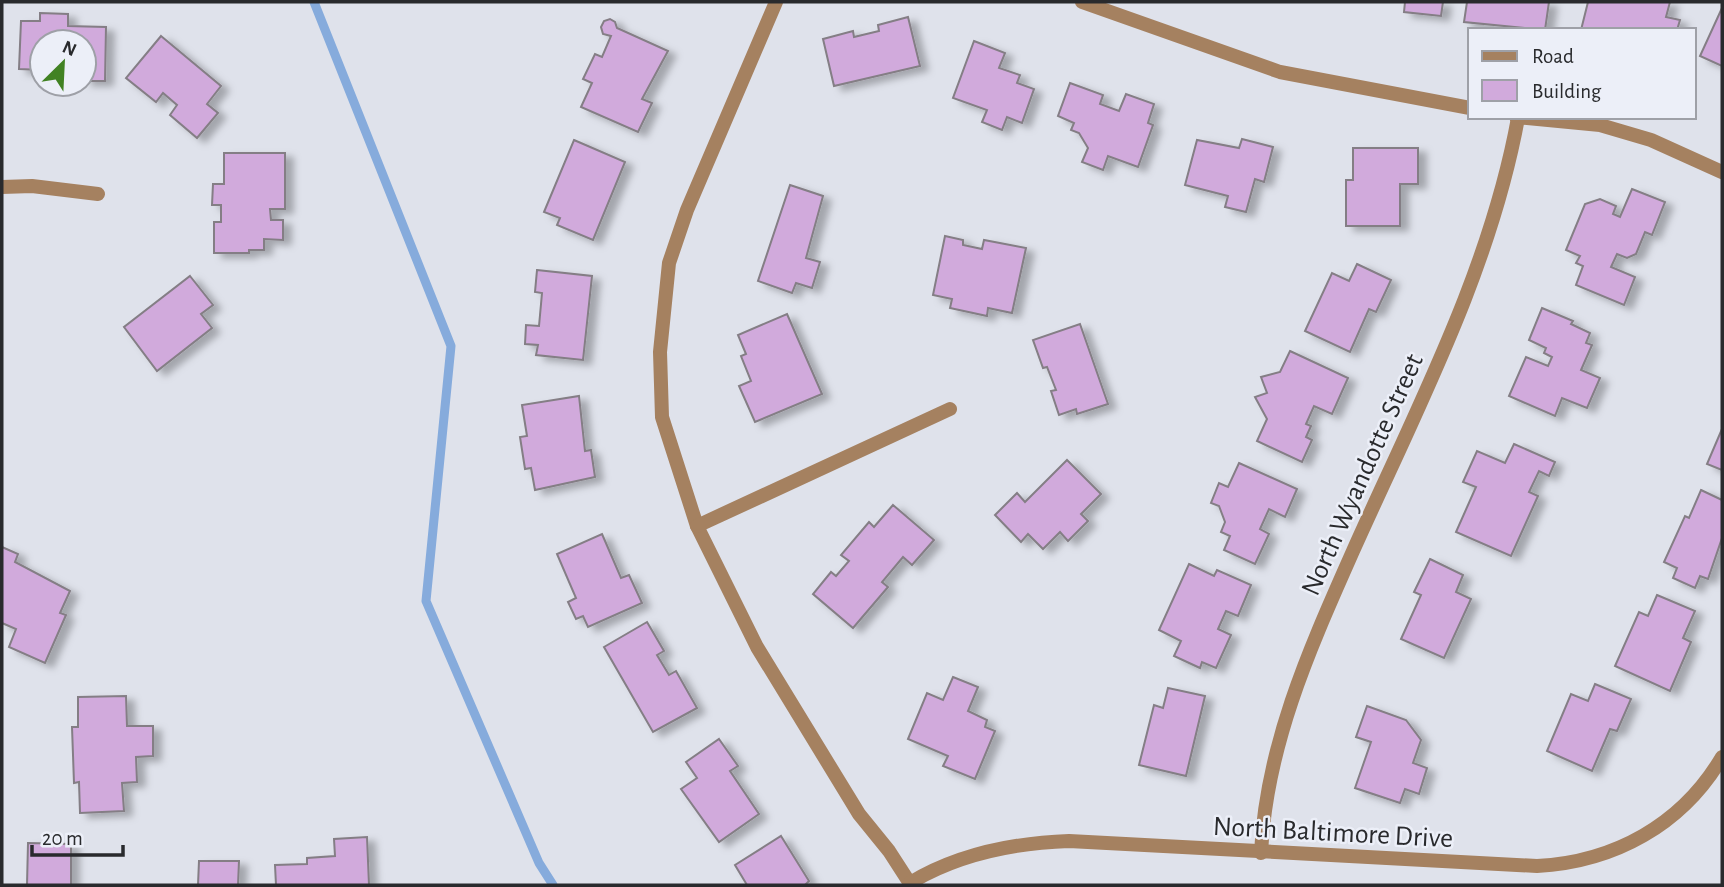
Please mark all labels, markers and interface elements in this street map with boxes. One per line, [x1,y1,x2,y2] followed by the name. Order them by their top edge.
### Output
[28,28,98,98] north arrow
[1468,28,1696,119] legend
[59,37,79,60] text: N
[1532,46,1574,67] text: Road
[1532,81,1602,102] text: Building
[1297,350,1429,600] street label: North Wyandotte Street
[1212,813,1454,853] street label: North Baltimore Drive
[32,814,122,858] scale bar
[42,828,83,849] text: 20 m

